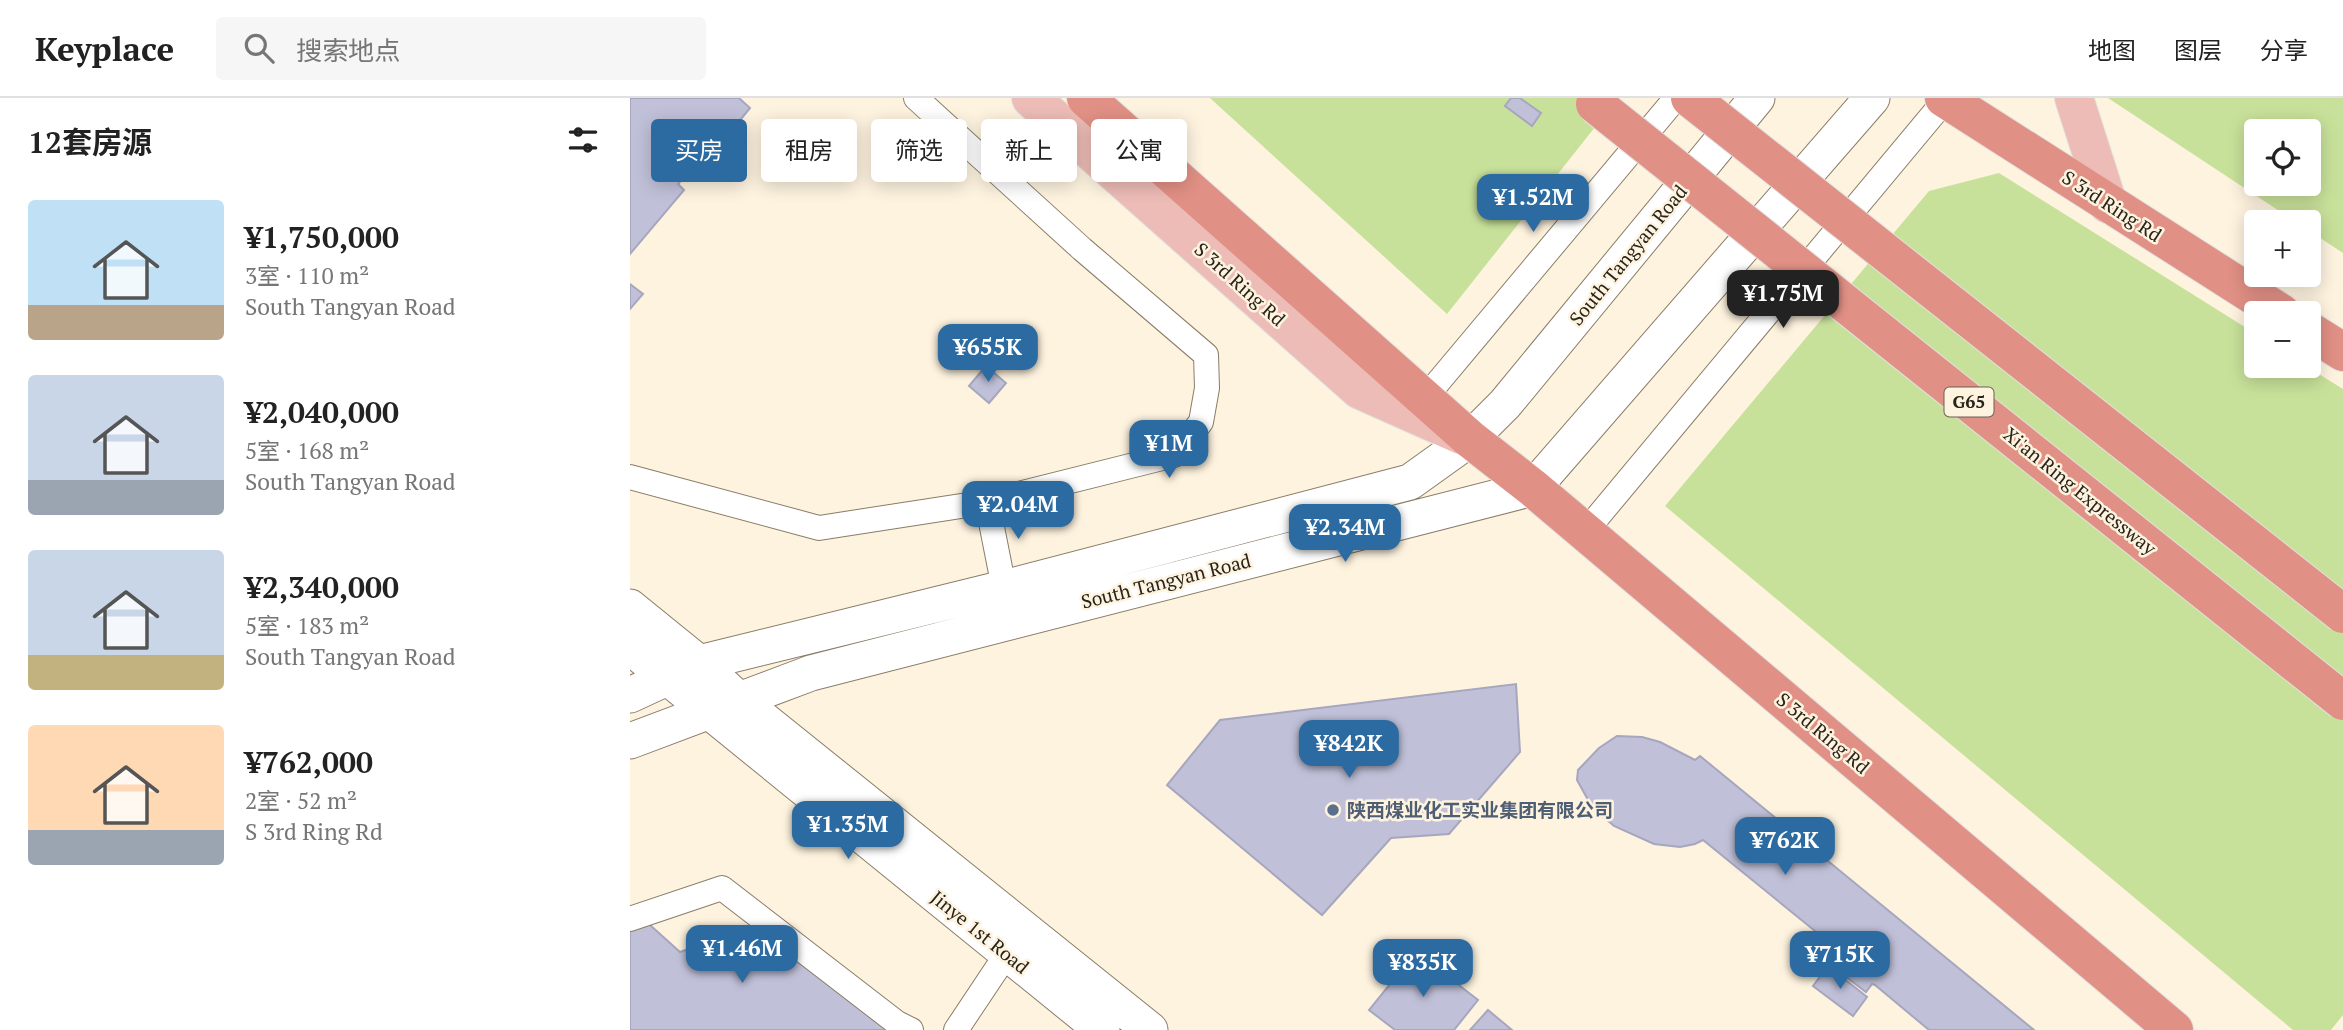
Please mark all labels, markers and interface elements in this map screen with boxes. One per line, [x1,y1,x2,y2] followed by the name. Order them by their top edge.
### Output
[216,17,706,80] search box
[35,27,174,70] text: Keyplace
[240,29,278,67] icon: search
[296,33,400,67] text: 搜索地点
[2088,34,2136,66] text: 地图
[2174,34,2222,66] text: 图层
[2260,34,2308,66] text: 分享
[651,119,747,182] chip: 买房
[761,119,857,182] chip: 租房
[871,119,967,182] chip: 筛选
[981,119,1077,182] chip: 新上
[1091,119,1187,182] chip: 公寓
[2244,119,2321,378] map controls
[2244,119,2321,196] button: locate
[564,121,602,159] icon: filters
[28,122,152,162] text: 12套房源
[2058,164,2167,247] street label: S 3rd Ring Rd
[1476,174,1590,234] pin: ¥1.52M
[1563,179,1692,330] street label: South Tangyan Road
[1493,181,1573,212] text: ¥1.52M
[2244,210,2321,287] button: +
[245,217,399,257] text: ¥1,750,000
[84,228,168,312] icon: home
[1190,236,1291,331] street label: S 3rd Ring Rd
[245,260,369,291] text: 3室 · 110 m²
[1726,271,1840,330] pin: ¥1.75M
[1743,277,1823,308] text: ¥1.75M
[245,291,456,322] text: South Tangyan Road
[2244,301,2321,378] button: −
[939,324,1037,384] pin: ¥655K
[954,331,1022,362] text: ¥655K
[1944,388,1994,416] road number: G65
[245,392,399,432] text: ¥2,040,000
[84,403,168,487] icon: home
[1135,420,1203,480] pin: ¥1M
[1999,421,2162,560] street label: Xi'an Ring Expressway
[1145,427,1193,458] text: ¥1M
[245,435,369,466] text: 5室 · 168 m²
[245,466,456,497] text: South Tangyan Road
[961,482,1075,541] pin: ¥2.04M
[978,488,1058,519] text: ¥2.04M
[1288,504,1402,564] pin: ¥2.34M
[1305,511,1385,542] text: ¥2.34M
[1078,547,1254,614] street label: South Tangyan Road
[245,567,399,607] text: ¥2,340,000
[84,578,168,662] icon: home
[245,610,369,641] text: 5室 · 183 m²
[245,641,456,672] text: South Tangyan Road
[1772,686,1875,779] street label: S 3rd Ring Rd
[1300,720,1398,780] pin: ¥842K
[1315,727,1383,758] text: ¥842K
[245,742,373,782] text: ¥762,000
[84,753,168,837] icon: home
[245,785,357,816] text: 2室 · 52 m²
[1347,797,1613,822] place label: 陕西煤业化工实业集团有限公司
[791,802,905,861] pin: ¥1.35M
[1325,802,1341,818] marker: 陕西煤业化工实业集团有限公司
[808,808,888,839] text: ¥1.35M
[245,816,383,847] text: S 3rd Ring Rd
[1736,818,1834,877] pin: ¥762K
[1751,824,1819,855] text: ¥762K
[926,884,1035,979] street label: Jinye 1st Road
[685,926,799,985] pin: ¥1.46M
[702,932,782,963] text: ¥1.46M
[1791,932,1889,991] pin: ¥715K
[1806,938,1874,969] text: ¥715K
[1374,940,1472,999] pin: ¥835K
[1389,946,1457,977] text: ¥835K

